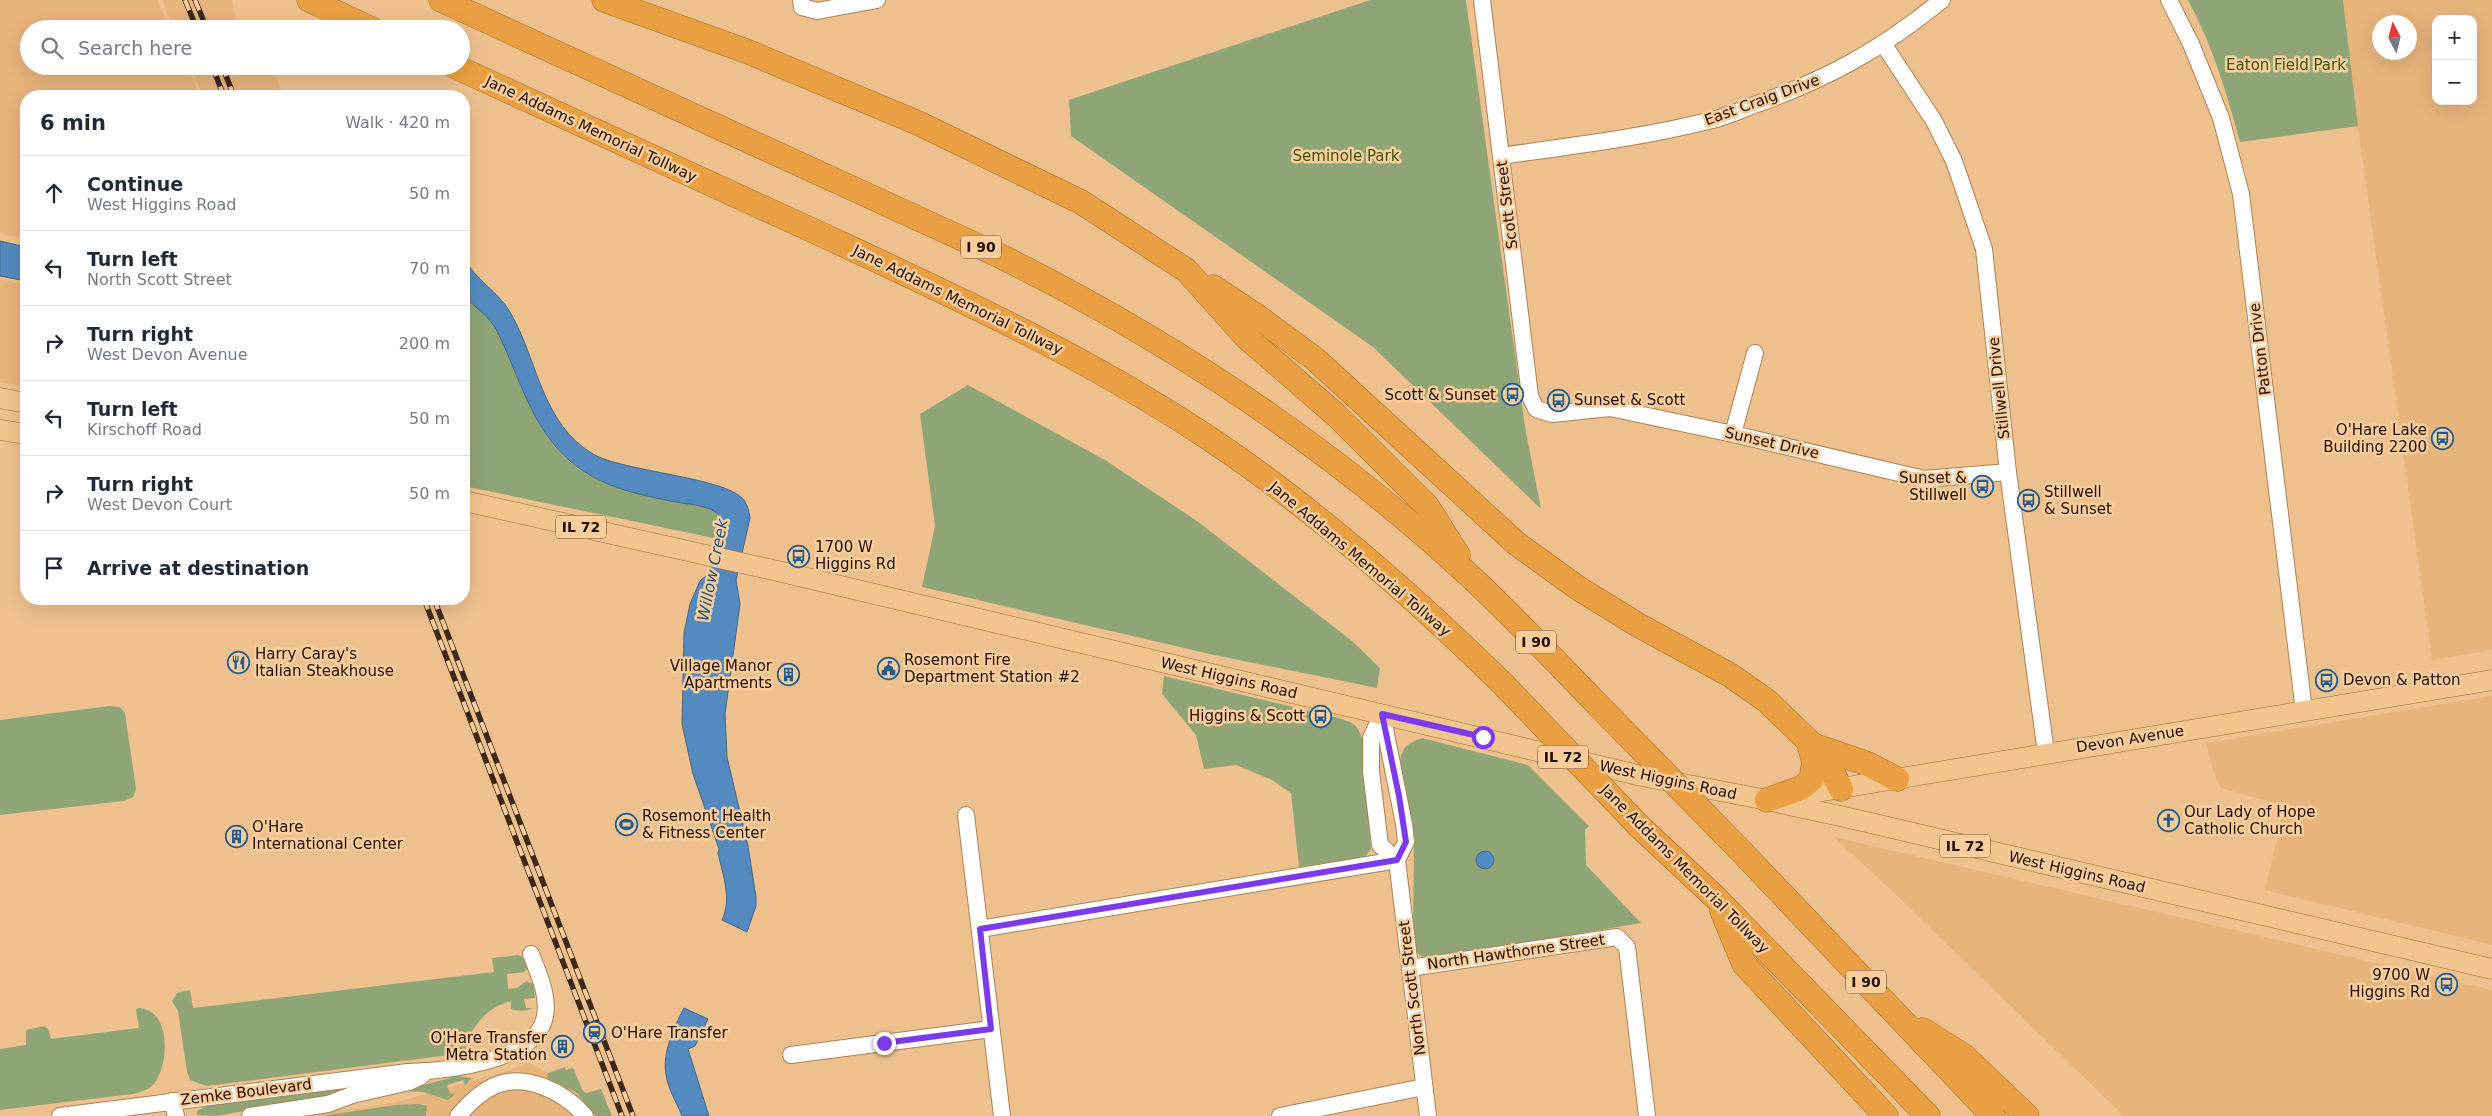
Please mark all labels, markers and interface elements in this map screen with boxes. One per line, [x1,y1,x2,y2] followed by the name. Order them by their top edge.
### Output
[2372,15,2417,60] north arrow
[2432,15,2477,105] map controls
[2432,15,2477,60] button: +
[20,20,470,75] search box
[38,34,66,62] icon: search
[78,37,192,59] text: Search here
[2226,56,2346,74] park label: Eaton Field Park
[2432,60,2477,105] button: −
[1702,71,1822,129] street label: East Craig Drive
[481,72,700,186] street label: Jane Addams Memorial Tollway
[40,111,106,135] text: 6 min
[345,113,450,132] text: Walk · 420 m
[1293,147,1400,165] park label: Seminole Park
[1493,160,1521,250] street label: Scott Street
[87,173,183,195] text: Continue
[40,179,68,207] icon: ahead
[409,184,450,203] text: 50 m
[87,195,236,214] text: West Higgins Road
[961,236,1001,258] road number: I 90
[849,241,1066,359] street label: Jane Addams Memorial Tollway
[87,248,178,270] text: Turn left
[40,254,68,282] icon: left
[409,259,450,278] text: 70 m
[87,270,232,289] text: North Scott Street
[2245,302,2275,396] street label: Patton Drive
[87,323,193,345] text: Turn right
[40,329,68,357] icon: right
[399,334,450,353] text: 200 m
[1985,336,2013,440] street label: Stillwell Drive
[87,345,248,364] text: West Devon Avenue
[1500,383,1524,407] bus stop icon: Scott & Sunset
[1385,386,1496,404] place label: Scott & Sunset
[1546,388,1570,412] bus stop icon: Sunset & Scott
[1574,391,1686,409] place label: Sunset & Scott
[87,398,178,420] text: Turn left
[40,404,68,432] icon: left
[409,409,450,428] text: 50 m
[87,420,202,439] text: Kirschoff Road
[2323,421,2427,456] place label: O'Hare Lake Building 2200
[1723,423,1821,463] street label: Sunset Drive
[2431,427,2455,451] bus stop icon: O'Hare Lake Building 2200
[1899,469,1967,504] place label: Sunset & Stillwell
[87,473,193,495] text: Turn right
[1971,475,1995,499] bus stop icon: Sunset & Stillwell
[1265,477,1455,640] street label: Jane Addams Memorial Tollway
[40,479,68,507] icon: right
[2044,483,2112,518] place label: Stillwell & Sunset
[409,484,450,503] text: 50 m
[2016,489,2040,513] bus stop icon: Stillwell & Sunset
[87,495,232,514] text: West Devon Court
[556,516,606,538] road number: IL 72
[693,517,732,623] water label: Willow Creek
[815,538,896,573] place label: 1700 W Higgins Rd
[787,544,811,568] bus stop icon: 1700 W Higgins Rd
[40,554,68,582] icon: arrive
[87,557,309,579] text: Arrive at destination
[1516,630,1556,654] road number: I 90
[255,645,394,680] place label: Harry Caray's Italian Steakhouse
[227,651,251,675] restaurant icon: Harry Caray's Italian Steakhouse
[904,651,1080,686] place label: Rosemont Fire Department Station #2
[1159,653,1299,703] street label: West Higgins Road
[670,657,773,692] place label: Village Manor Apartments
[876,657,900,681] public building icon: Rosemont Fire Department Station #2
[776,663,800,687] building icon: Village Manor Apartments
[2315,668,2339,692] bus stop icon: Devon & Patton
[2343,671,2461,689] place label: Devon & Patton
[1309,704,1333,728] bus stop icon: Higgins & Scott
[1189,707,1305,725] place label: Higgins & Scott
[2075,722,2185,756] street label: Devon Avenue
[1472,726,1495,749] route start
[1538,746,1588,769] road number: IL 72
[1598,757,1738,803] street label: West Higgins Road
[1596,780,1773,957] street label: Jane Addams Memorial Tollway
[2184,803,2315,838] place label: Our Lady of Hope Catholic Church
[642,807,771,842] place label: Rosemont Health & Fitness Center
[2156,809,2180,833] church icon: Our Lady of Hope Catholic Church
[614,813,638,837] sports icon: Rosemont Health & Fitness Center
[252,818,404,853] place label: O'Hare International Center
[224,824,248,848] building icon: O'Hare International Center
[1940,834,1990,858] road number: IL 72
[2007,847,2147,897] street label: West Higgins Road
[1395,919,1429,1056] street label: North Scott Street
[1426,931,1606,973] street label: North Hawthorne Street
[2349,966,2430,1001] place label: 9700 W Higgins Rd
[1846,970,1886,994] road number: I 90
[2434,972,2458,996] bus stop icon: 9700 W Higgins Rd
[583,1021,607,1045] station icon: O'Hare Transfer
[611,1024,728,1042] place label: O'Hare Transfer
[430,1029,548,1064] place label: O'Hare Transfer Metra Station
[873,1032,896,1055] route end
[551,1035,575,1059] building icon: O'Hare Transfer Metra Station
[179,1075,313,1109] street label: Zemke Boulevard

